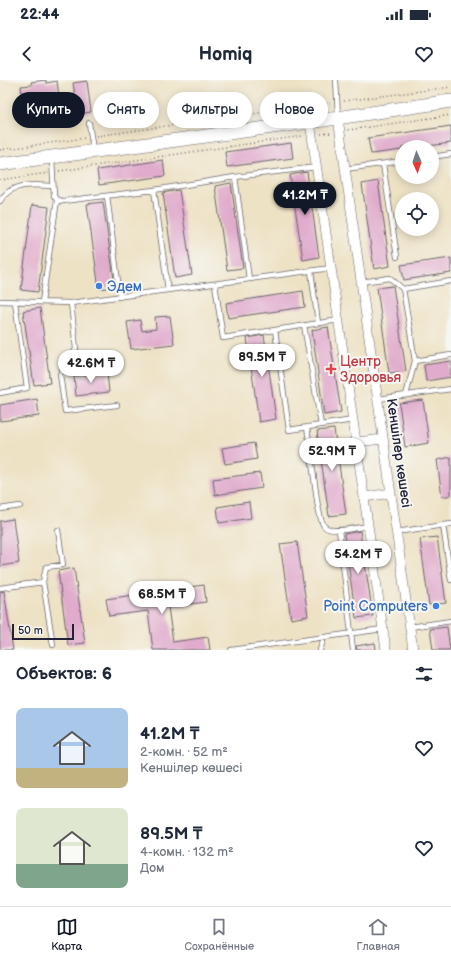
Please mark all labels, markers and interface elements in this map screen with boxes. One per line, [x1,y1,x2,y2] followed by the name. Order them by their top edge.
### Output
[20,5,59,24] text: 22:44
[16,43,38,65] icon: back
[413,43,435,65] icon: heart
[199,44,252,65] text: Homiq
[12,92,85,128] chip: Купить
[93,92,159,128] chip: Снять
[167,92,252,128] chip: Фильтры
[260,92,328,128] chip: Новое
[395,140,439,184] north arrow
[395,140,439,236] map controls
[268,182,342,216] pin: 41.2M ₸
[282,187,328,203] text: 41.2M ₸
[395,192,439,236] button: locate
[107,278,142,295] place label: Эдем
[94,281,104,291] marker: Эдем
[225,344,299,378] pin: 89.5M ₸
[238,349,286,365] text: 89.5M ₸
[54,350,128,384] pin: 42.6M ₸
[340,353,401,386] place label: Центр Здоровья
[67,355,115,371] text: 42.6M ₸
[325,363,337,375] marker: Центр Здоровья
[383,397,415,509] street label: Кеншілер көшесі
[295,438,369,472] pin: 52.9M ₸
[308,443,356,459] text: 52.9M ₸
[321,541,395,575] pin: 54.2M ₸
[334,546,382,562] text: 54.2M ₸
[125,581,199,615] pin: 68.5M ₸
[138,586,186,602] text: 68.5M ₸
[323,598,428,615] place label: Point Computers
[431,601,441,611] marker: Point Computers
[12,622,74,641] scale bar
[18,624,43,637] text: 50 m
[413,663,435,685] icon: filters
[16,664,112,684] text: Объектов: 6
[48,724,96,772] icon: home
[140,724,199,744] text: 41.2M ₸
[413,737,435,759] icon: heart
[140,744,228,760] text: 2-комн. · 52 m²
[140,760,242,776] text: Кеншілер көшесі
[48,824,96,872] icon: home
[140,824,202,844] text: 89.5M ₸
[413,837,435,859] icon: heart
[140,844,234,860] text: 4-комн. · 132 m²
[140,860,165,876] text: Дом
[51,916,82,953] tab: Карта
[185,916,254,953] tab: Сохранённые
[356,916,400,953] tab: Главная

